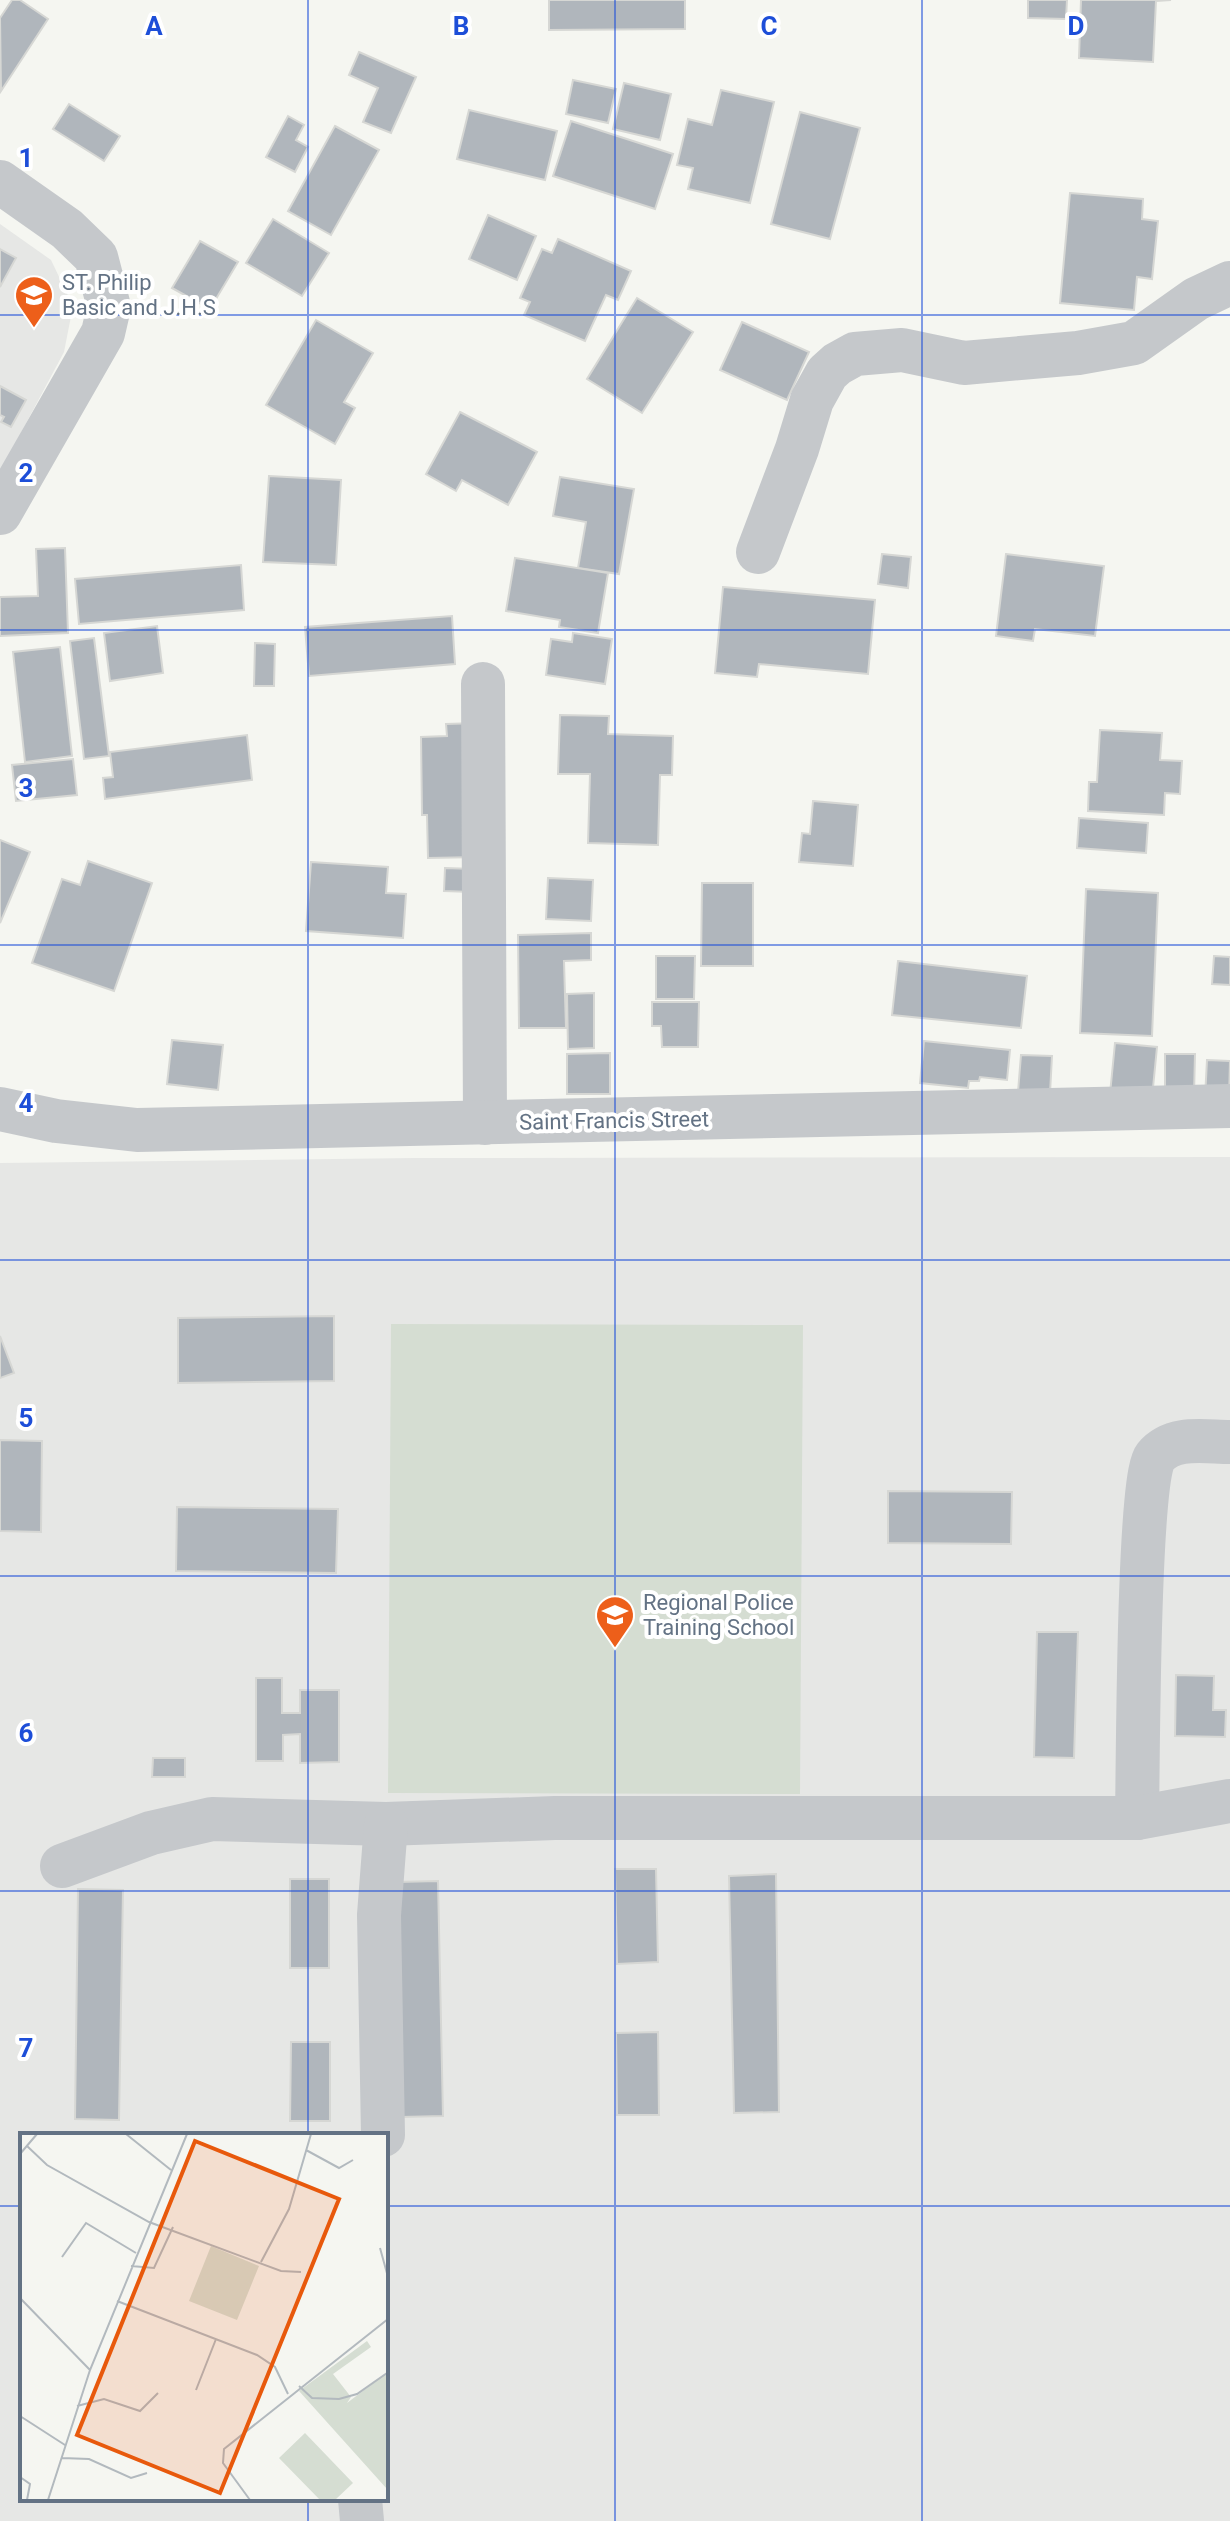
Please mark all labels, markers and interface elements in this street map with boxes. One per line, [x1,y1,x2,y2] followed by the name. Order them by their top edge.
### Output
[145,11,163,41] text: A
[453,11,469,41] text: B
[760,11,778,41] text: C
[1068,11,1084,41] text: D
[19,143,33,173] text: 1
[62,270,216,320] place label: ST. Philip Basic and J.H.S
[13,274,55,329] school or university icon: ST. Philip Basic and J.H.S
[19,458,33,488] text: 2
[19,773,33,803] text: 3
[19,1088,34,1118] text: 4
[519,1106,709,1135] street label: Saint Francis Street
[19,1403,33,1433] text: 5
[643,1590,794,1640] place label: Regional Police Training School
[594,1594,636,1649] school or university icon: Regional Police Training School
[19,1718,34,1748] text: 6
[19,2033,33,2063] text: 7
[20,2133,388,2501] inset map

